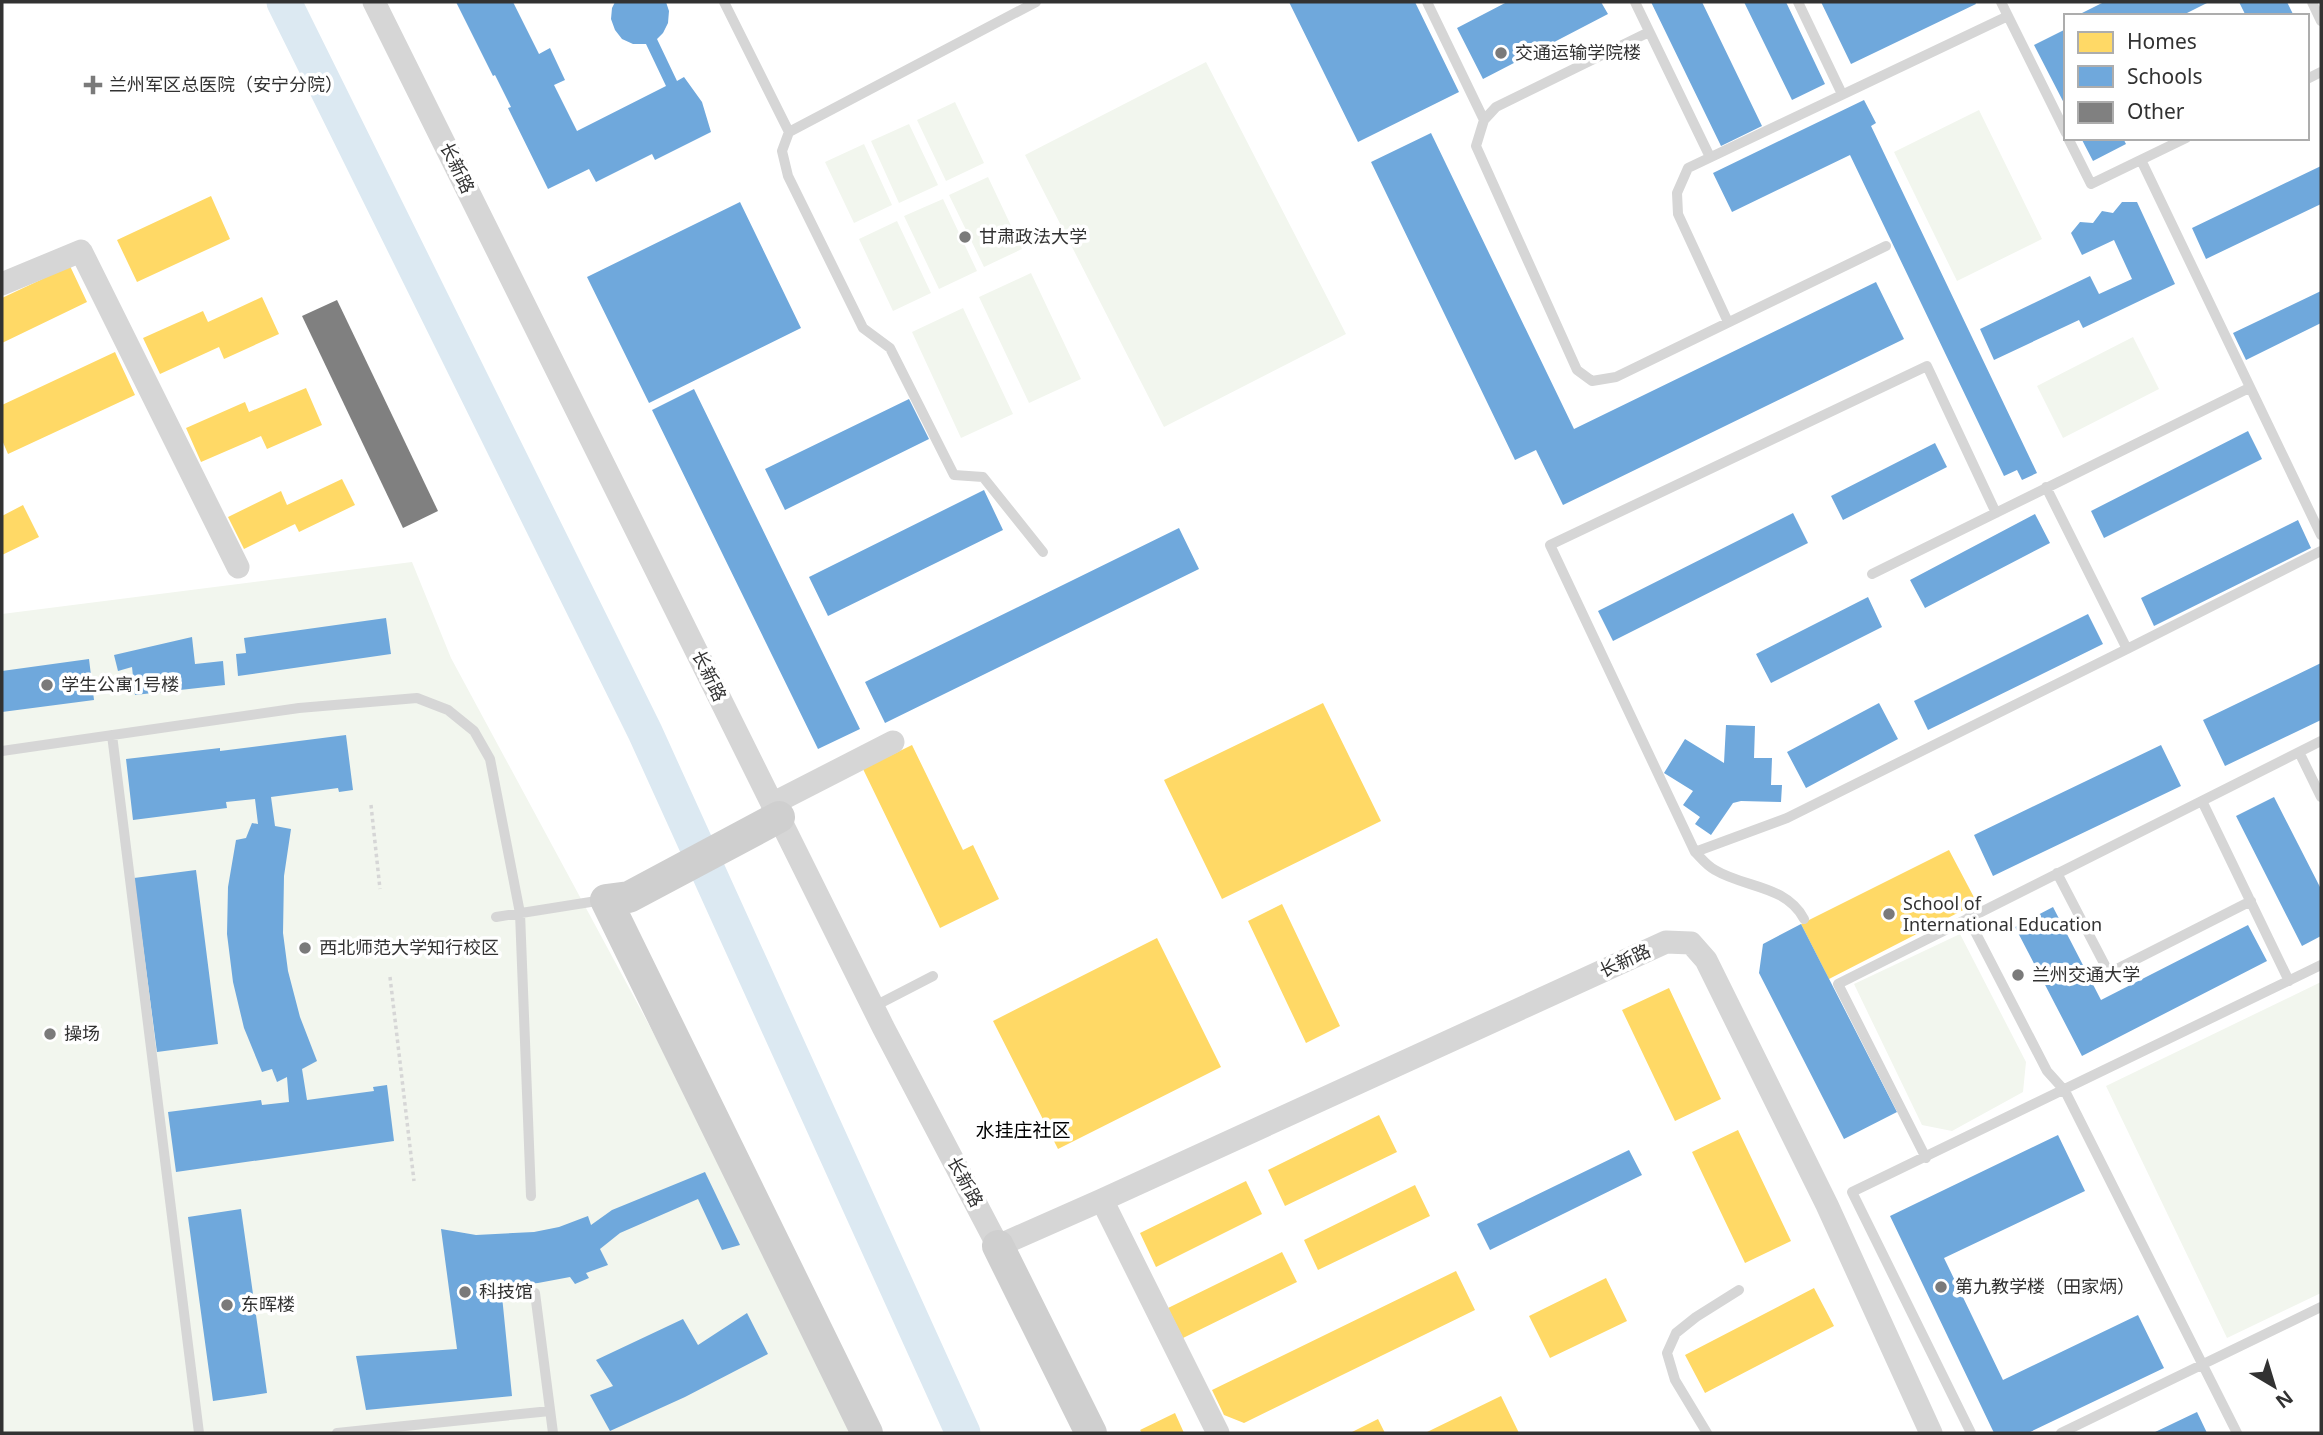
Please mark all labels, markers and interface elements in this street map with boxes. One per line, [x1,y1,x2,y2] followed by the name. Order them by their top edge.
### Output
[2064,14,2309,140] legend
[2127,27,2197,55] text: Homes
[1515,40,1641,64] place label: 交通运输学院楼
[1493,45,1509,61] marker: 交通运输学院楼
[2127,62,2202,90] text: Schools
[109,72,343,96] place label: 兰州军区总医院（安宁分院）
[83,75,103,95] marker: 兰州军区总医院（安宁分院）
[2127,97,2185,125] text: Other
[435,138,481,197] street label: 长新路
[979,224,1087,248] place label: 甘肃政法大学
[957,229,973,245] marker: 甘肃政法大学
[687,646,733,705] street label: 长新路
[61,672,179,696] place label: 学生公寓1号楼
[39,677,55,693] marker: 学生公寓1号楼
[1903,891,2102,936] place label: School of International Education
[1881,906,1897,922] marker: School of International Education
[319,935,499,959] place label: 西北师范大学知行校区
[1595,938,1654,982] street label: 长新路
[297,940,313,956] marker: 西北师范大学知行校区
[2032,962,2140,986] place label: 兰州交通大学
[2010,967,2026,983] marker: 兰州交通大学
[64,1021,100,1045] place label: 操场
[42,1026,58,1042] marker: 操场
[975,1117,1071,1143] district label: 水挂庄社区
[943,1152,989,1211] street label: 长新路
[1955,1274,2135,1298] place label: 第九教学楼（田家炳）
[479,1279,533,1303] place label: 科技馆
[1933,1279,1949,1295] marker: 第九教学楼（田家炳）
[457,1284,473,1300] marker: 科技馆
[241,1292,295,1316] place label: 东晖楼
[219,1297,235,1313] marker: 东晖楼
[2239,1351,2309,1421] north arrow
[2270,1384,2299,1414] text: N

